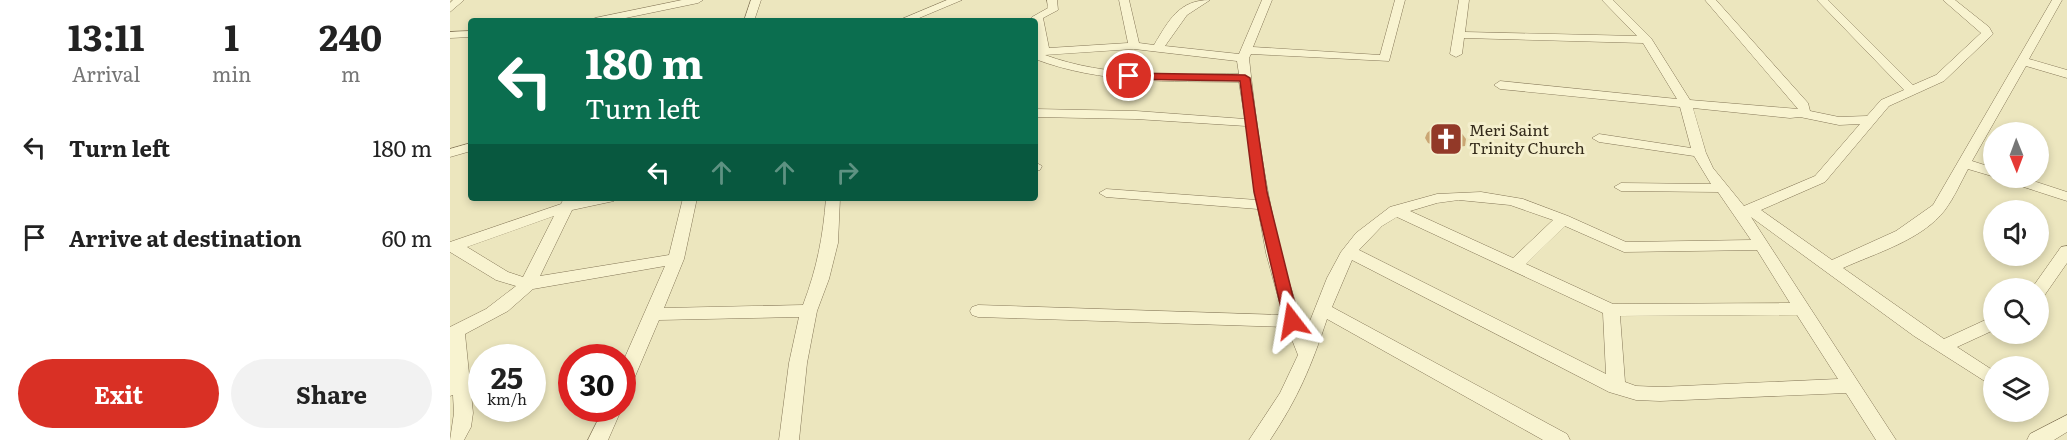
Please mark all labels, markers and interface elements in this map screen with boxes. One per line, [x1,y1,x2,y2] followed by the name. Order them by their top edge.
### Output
[68,9,144,62] text: 13:11
[224,9,239,62] text: 1
[319,9,382,62] text: 240
[585,30,703,92] text: 180 m
[486,42,564,120] icon: left
[1103,50,1154,101] pin
[72,58,140,88] text: Arrival
[212,58,251,88] text: min
[341,58,360,88] text: m
[1112,59,1145,92] icon: arrive
[585,87,700,127] text: Turn left
[1469,117,1585,159] place label: Meri Saint Trinity Church
[1428,121,1464,157] church icon: Meri Saint Trinity Church
[1983,122,2049,188] north arrow
[1983,122,2049,422] map controls
[18,131,51,164] icon: left
[69,131,170,164] text: Turn left
[372,131,432,164] text: 180 m
[642,156,675,189] icon: left
[705,156,738,189] icon: ahead
[768,156,801,189] icon: ahead
[831,156,864,189] icon: right
[1983,200,2049,266] button: sound
[18,221,51,254] icon: arrive
[69,221,302,254] text: Arrive at destination
[382,221,432,254] text: 60 m
[1983,278,2049,344] button: search
[1260,289,1324,353] position arrow
[558,344,636,422] speed limit sign: 30
[491,354,523,398] text: 25
[1983,356,2049,422] button: layers
[18,359,219,428] button: Exit
[231,359,432,428] button: Share
[487,387,527,410] text: km/h

